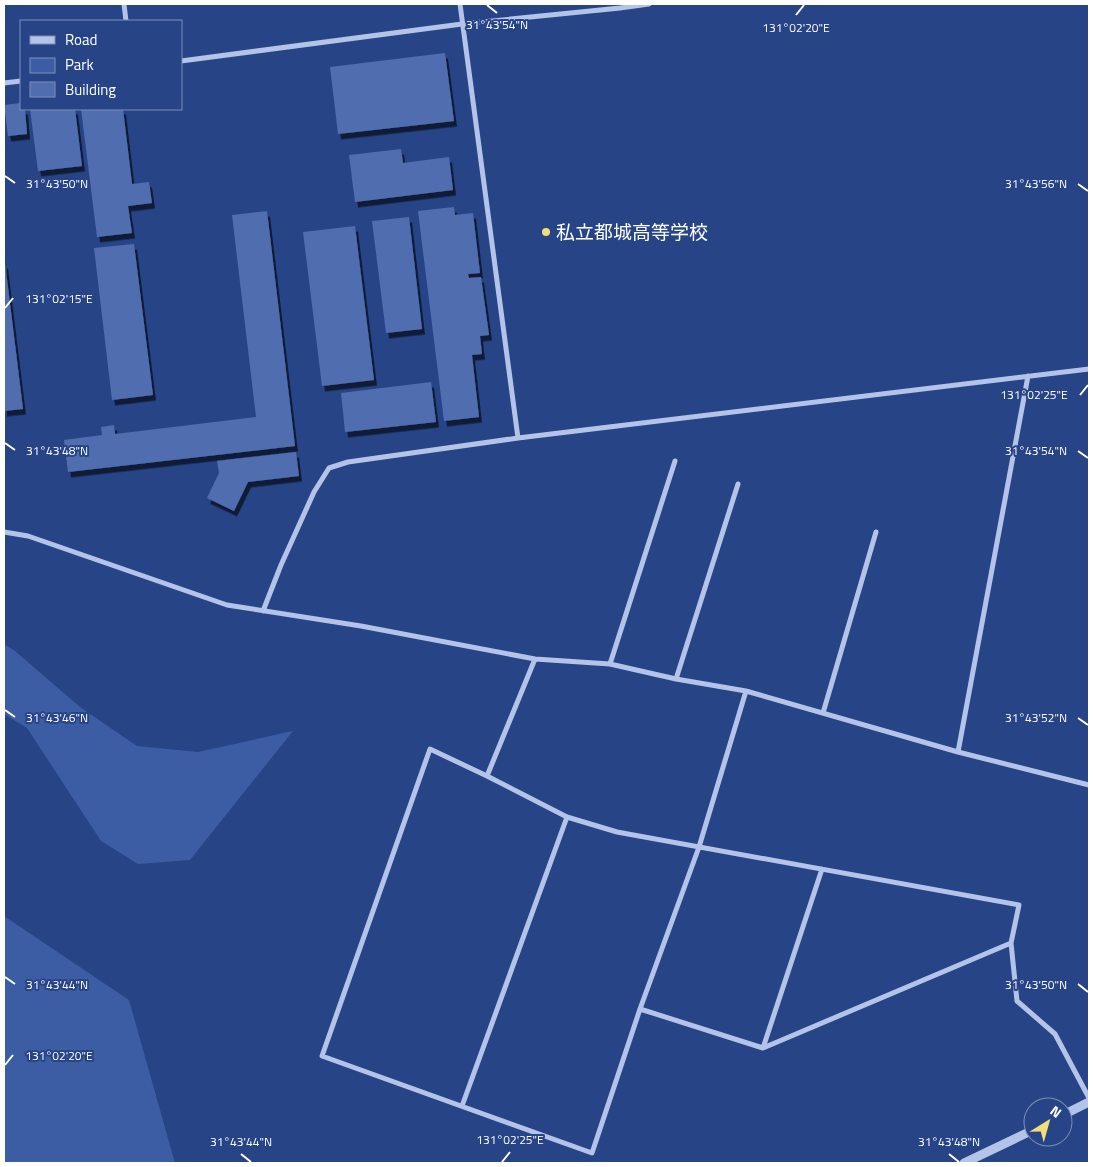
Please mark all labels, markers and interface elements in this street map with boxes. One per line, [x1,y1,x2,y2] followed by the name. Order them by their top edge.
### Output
[466,15,528,34] text: 31°43'54"N
[762,18,830,37] text: 131°02'20"E
[20,20,182,110] legend
[65,28,97,51] text: Road
[65,53,94,76] text: Park
[65,78,116,101] text: Building
[26,174,88,193] text: 31°43'50"N
[1005,174,1067,193] text: 31°43'56"N
[556,217,708,246] place label: 私立都城高等学校
[540,226,552,238] marker: 私立都城高等学校
[25,289,93,308] text: 131°02'15"E
[1000,385,1068,404] text: 131°02'25"E
[26,441,88,460] text: 31°43'48"N
[1005,441,1067,460] text: 31°43'54"N
[26,708,88,727] text: 31°43'46"N
[1005,708,1067,727] text: 31°43'52"N
[26,975,88,994] text: 31°43'44"N
[1005,975,1067,994] text: 31°43'50"N
[25,1046,93,1065] text: 131°02'20"E
[1023,1097,1073,1147] north arrow
[1046,1100,1066,1123] text: N
[476,1130,544,1149] text: 131°02'25"E
[210,1132,272,1151] text: 31°43'44"N
[918,1132,980,1151] text: 31°43'48"N

